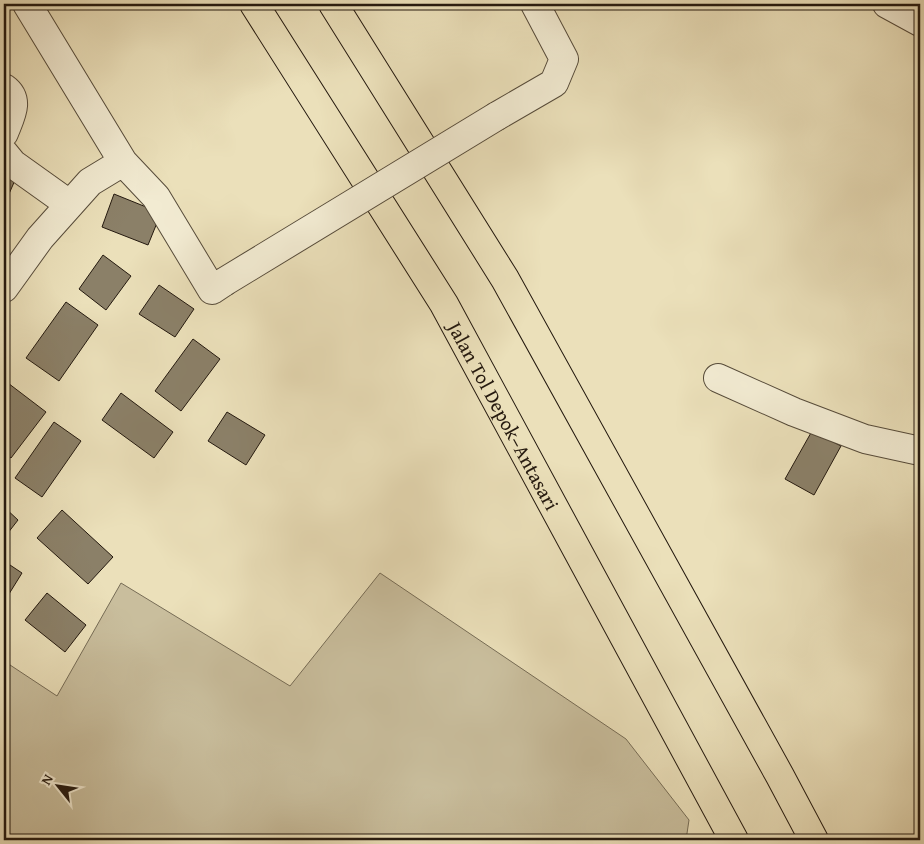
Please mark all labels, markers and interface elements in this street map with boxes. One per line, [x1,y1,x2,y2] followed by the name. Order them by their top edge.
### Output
[440,313,567,515] street label: Jalan Tol Depok–Antasari
[32,762,82,812] north arrow
[36,770,58,789] text: N

